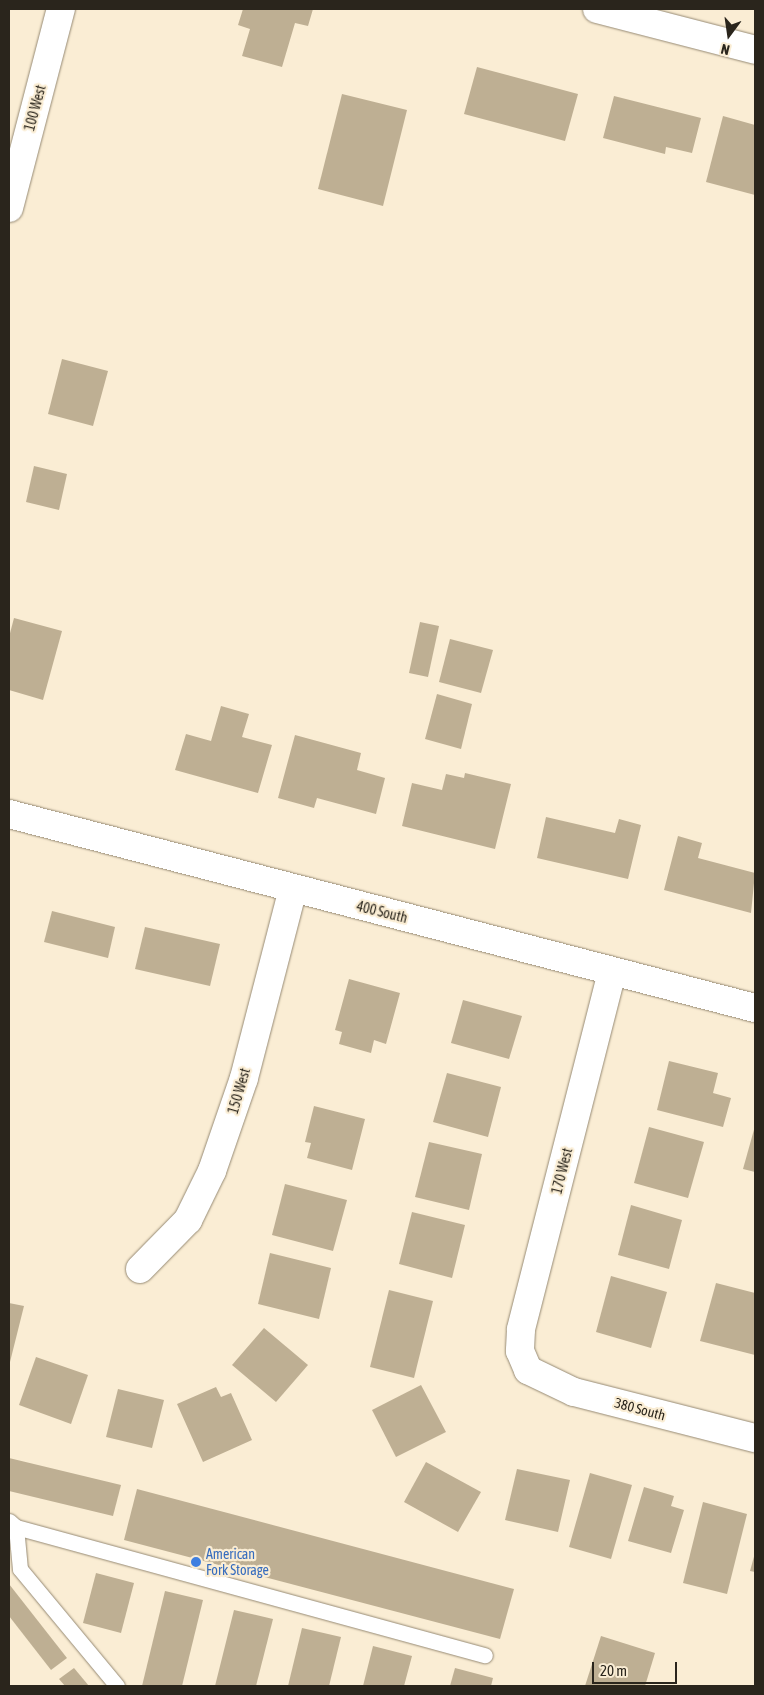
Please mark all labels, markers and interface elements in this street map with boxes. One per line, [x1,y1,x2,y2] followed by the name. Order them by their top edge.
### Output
[704,10,754,60] north arrow
[719,41,731,58] text: N
[21,83,49,133] street label: 100 West
[355,898,409,926] street label: 400 South
[224,1066,254,1116] street label: 150 West
[548,1146,576,1196] street label: 170 West
[613,1394,667,1424] street label: 380 South
[206,1546,269,1578] place label: American Fork Storage
[190,1556,202,1568] marker: American Fork Storage
[594,1652,679,1684] scale bar
[600,1662,627,1679] text: 20 m

